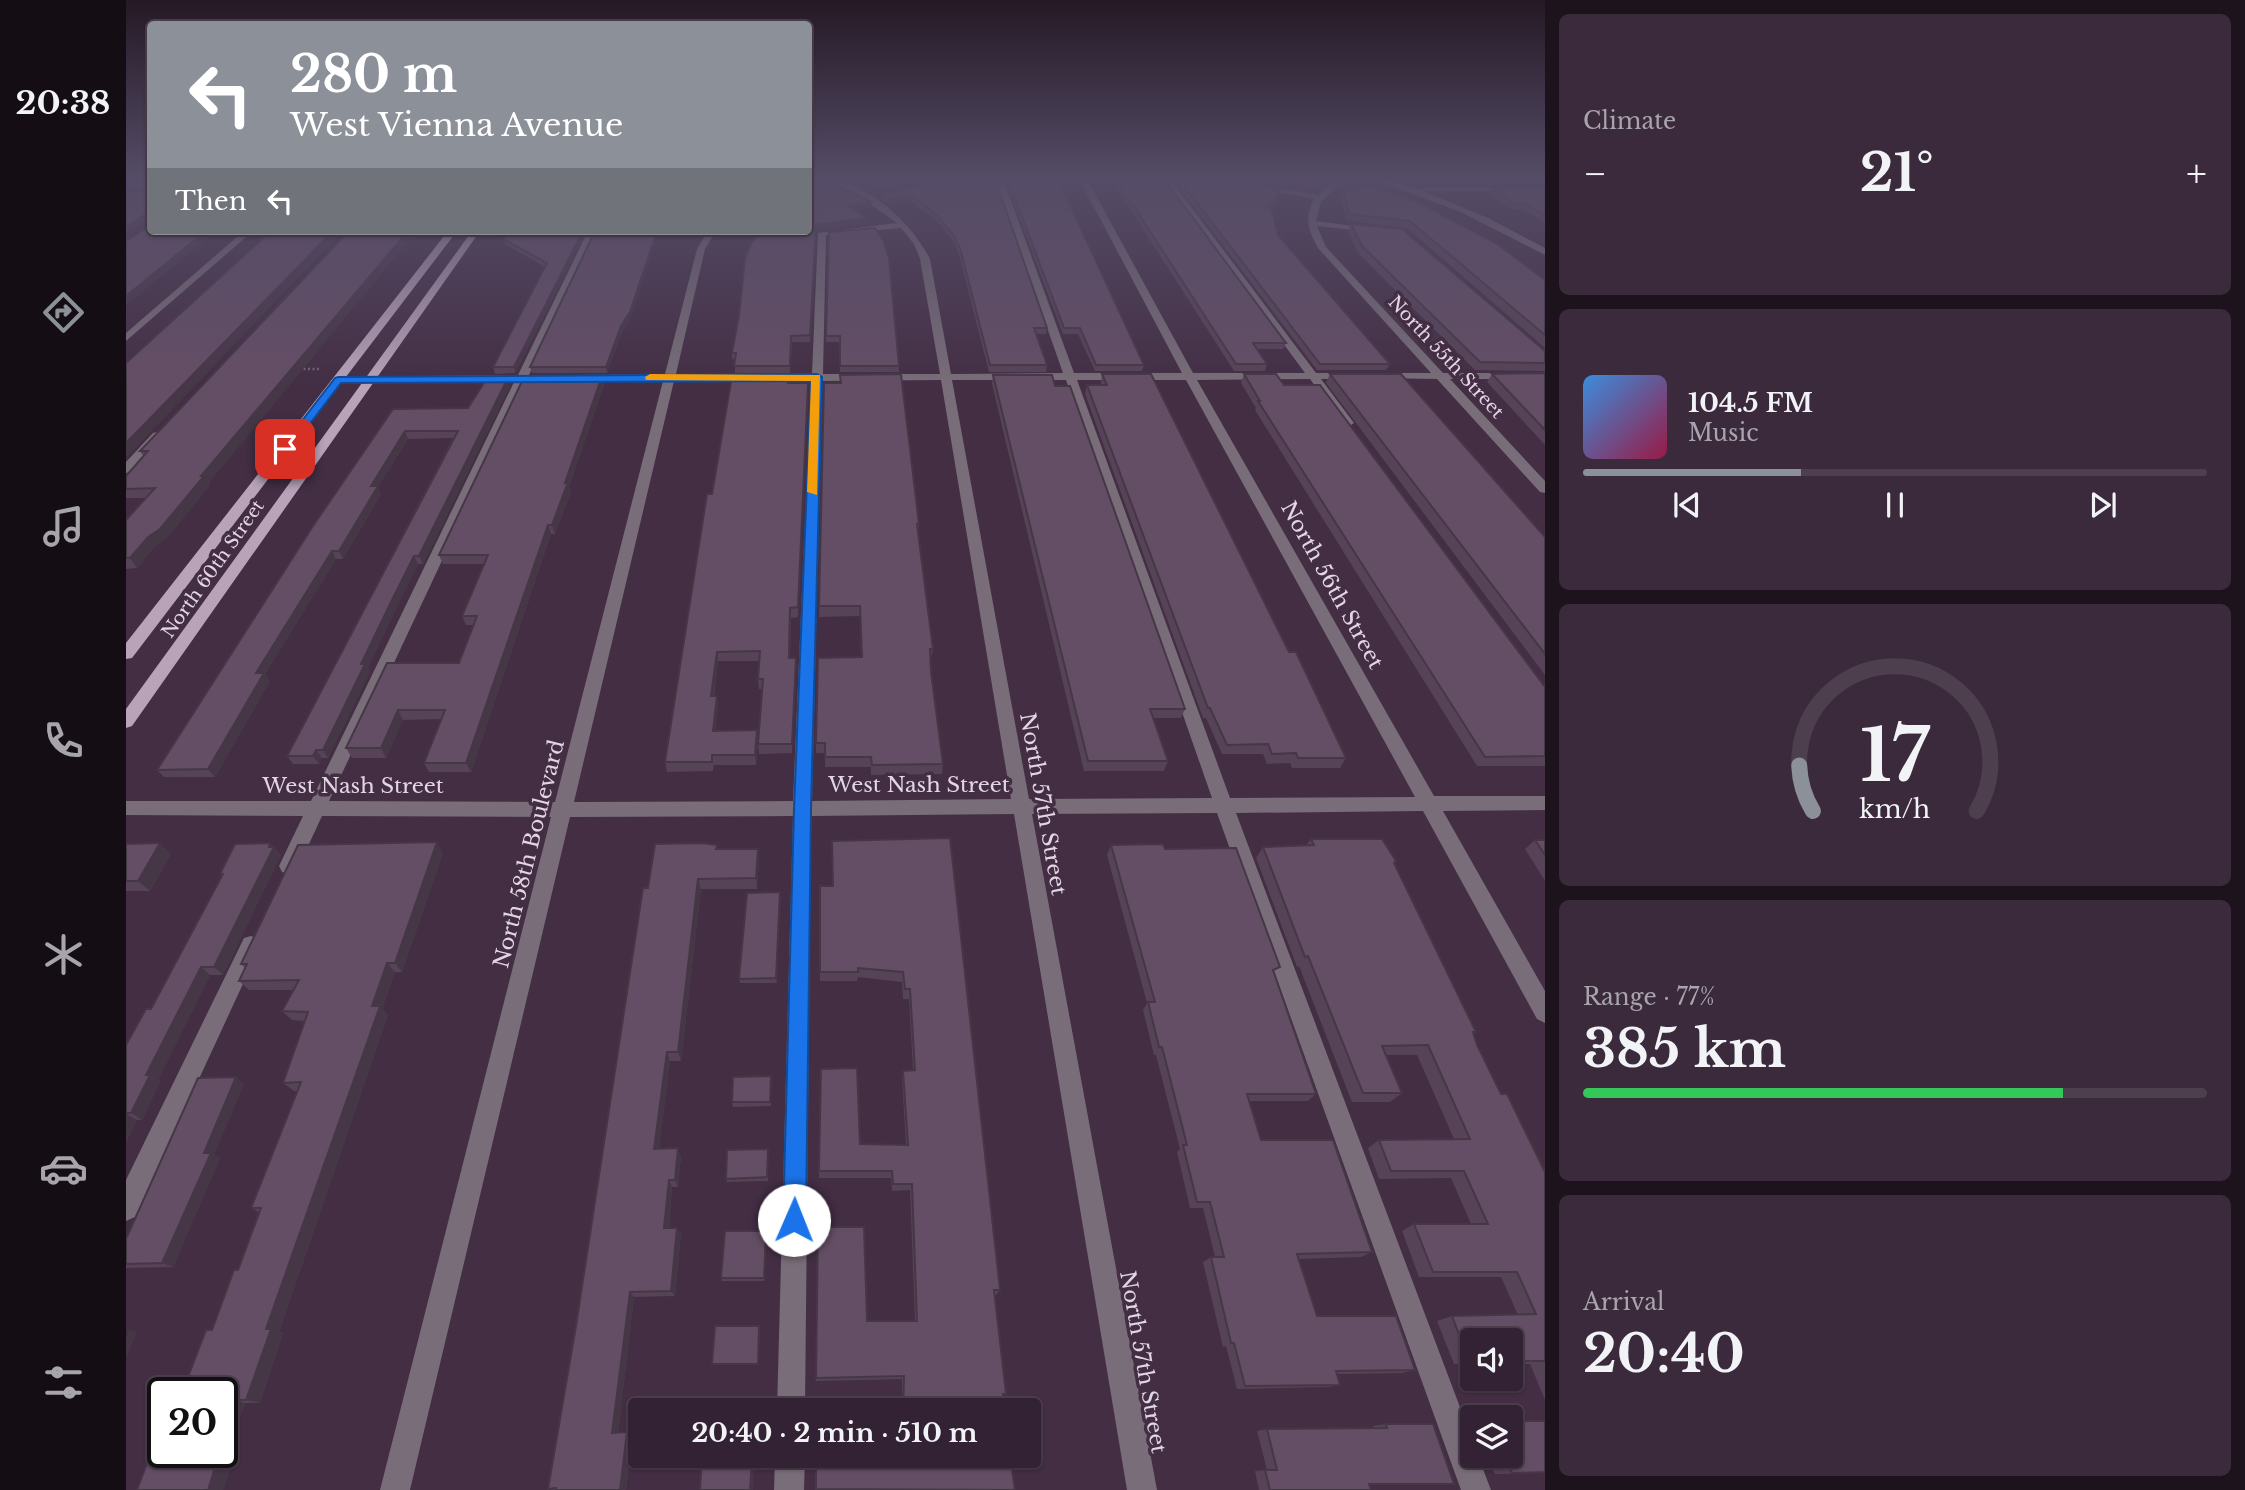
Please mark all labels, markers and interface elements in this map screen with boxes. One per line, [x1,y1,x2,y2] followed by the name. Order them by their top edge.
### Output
[290,44,457,105] text: 280 m
[175,49,266,140] icon: left
[16,83,110,123] text: 20:38
[290,105,623,145] text: West Vienna Avenue
[1583,107,1676,135] text: Climate
[1860,141,1934,205] text: 21°
[1583,150,1607,197] text: −
[2186,150,2207,197] text: +
[261,182,299,220] icon: left
[175,185,247,217] text: Then
[39,288,88,337] icon: directions
[1384,291,1509,423] street label: North 55th Street
[1688,387,1813,419] text: 104.5 FM
[255,419,315,479] pin
[1688,419,1759,447] text: Music
[266,430,304,468] icon: arrive
[1668,486,1706,524] icon: previous
[1876,486,1914,524] icon: pause
[2084,486,2122,524] icon: next
[157,496,269,642] street label: North 60th Street
[1275,497,1389,673] street label: North 56th Street
[39,502,88,551] icon: music
[1860,710,1931,801] text: 17
[1014,711,1072,897] street label: North 57th Street
[39,716,88,765] icon: phone
[488,737,570,971] street label: North 58th Boulevard
[827,772,1010,798] street label: West Nash Street
[261,773,444,799] street label: West Nash Street
[1860,794,1930,825] text: km/h
[39,930,88,979] icon: climate
[1583,983,1715,1011] text: Range · 77%
[1583,1017,1786,1081] text: 385 km
[39,1144,88,1193] icon: car
[757,1183,831,1257] position arrow
[1114,1269,1172,1455] street label: North 57th Street
[1583,1288,1664,1316] text: Arrival
[1583,1322,1745,1386] text: 20:40
[1460,1328,1523,1468] map controls
[1460,1328,1523,1391] button: sound
[39,1358,88,1407] icon: filters
[147,1377,238,1468] speed limit sign: 20
[1460,1405,1523,1468] button: layers
[691,1417,978,1449] text: 20:40 · 2 min · 510 m

